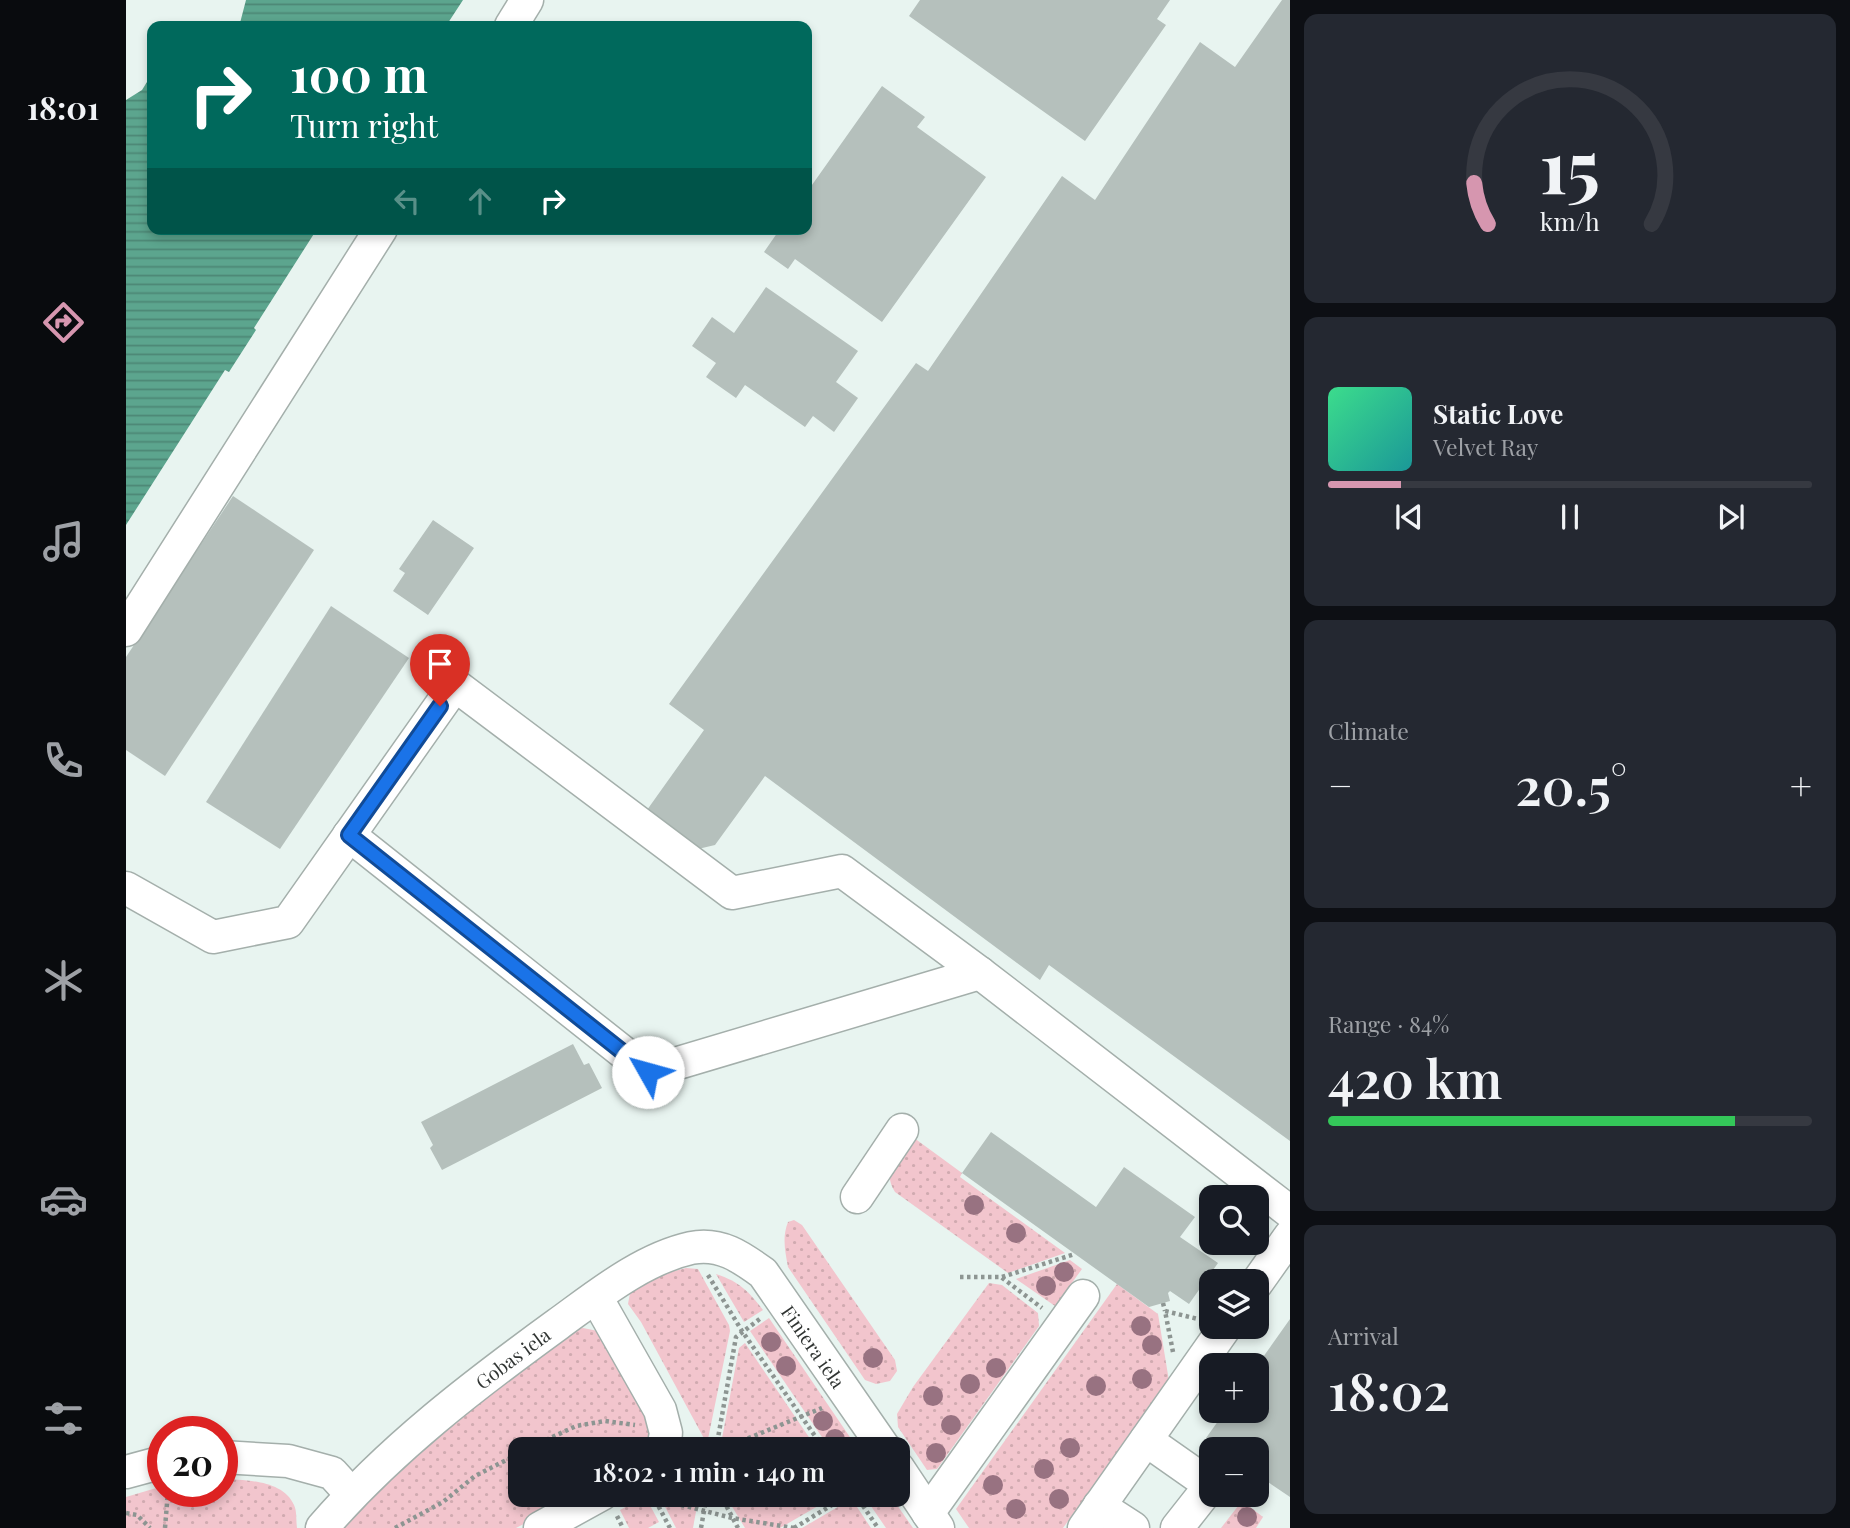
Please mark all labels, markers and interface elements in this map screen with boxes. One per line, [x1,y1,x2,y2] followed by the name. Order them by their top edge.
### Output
[290,40,428,105] text: 100 m
[175,49,266,140] icon: right
[27,85,99,128] text: 18:01
[290,103,438,146] text: Turn right
[1540,116,1600,213] text: 15
[388,182,426,220] icon: left
[461,182,499,220] icon: ahead
[534,182,572,220] icon: right
[1540,204,1600,237] text: km/h
[39,298,88,347] icon: directions
[1433,396,1563,431] text: Static Love
[1433,431,1538,462] text: Velvet Ray
[1390,498,1428,536] icon: previous
[1551,498,1589,536] icon: pause
[1712,498,1750,536] icon: next
[39,517,88,566] icon: music
[410,634,470,706] pin
[421,645,459,683] icon: arrive
[1328,715,1409,746] text: Climate
[39,736,88,785] icon: phone
[1515,750,1627,819] text: 20.5°
[1328,759,1353,810] text: −
[1790,759,1812,810] text: +
[39,956,88,1005] icon: climate
[1328,1008,1449,1039] text: Range · 84%
[611,1035,685,1109] position arrow
[1328,1043,1502,1112] text: 420 km
[39,1175,88,1224] icon: car
[1199,1185,1269,1507] map controls
[1199,1185,1269,1255] button: search
[1199,1269,1269,1339] button: layers
[776,1300,852,1393] street label: Finiera iela
[1328,1320,1399,1351] text: Arrival
[470,1321,556,1394] street label: Gobas iela
[1199,1353,1269,1423] button: +
[1328,1355,1450,1424] text: 18:02
[39,1394,88,1443] icon: filters
[147,1416,238,1507] speed limit sign: 20
[1199,1437,1269,1507] button: −
[593,1454,825,1489] text: 18:02 · 1 min · 140 m

